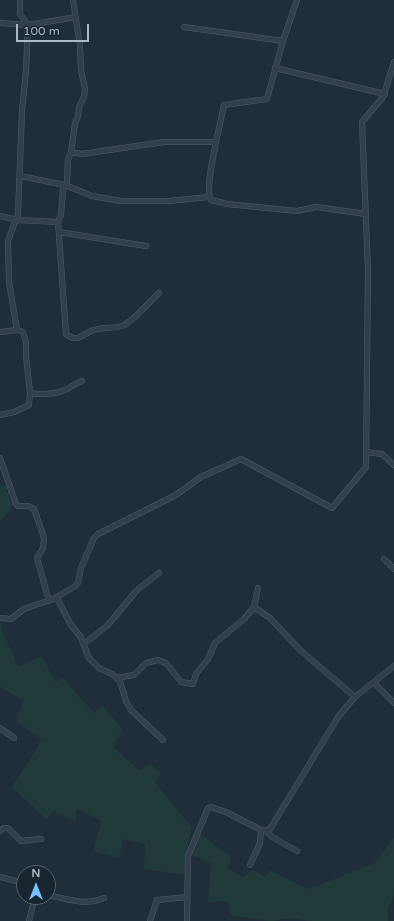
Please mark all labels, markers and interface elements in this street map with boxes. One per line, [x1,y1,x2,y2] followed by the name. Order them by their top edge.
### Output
[18,16,91,42] scale bar
[23,24,60,38] text: 100 m
[16,865,56,905] north arrow
[32,867,40,880] text: N

